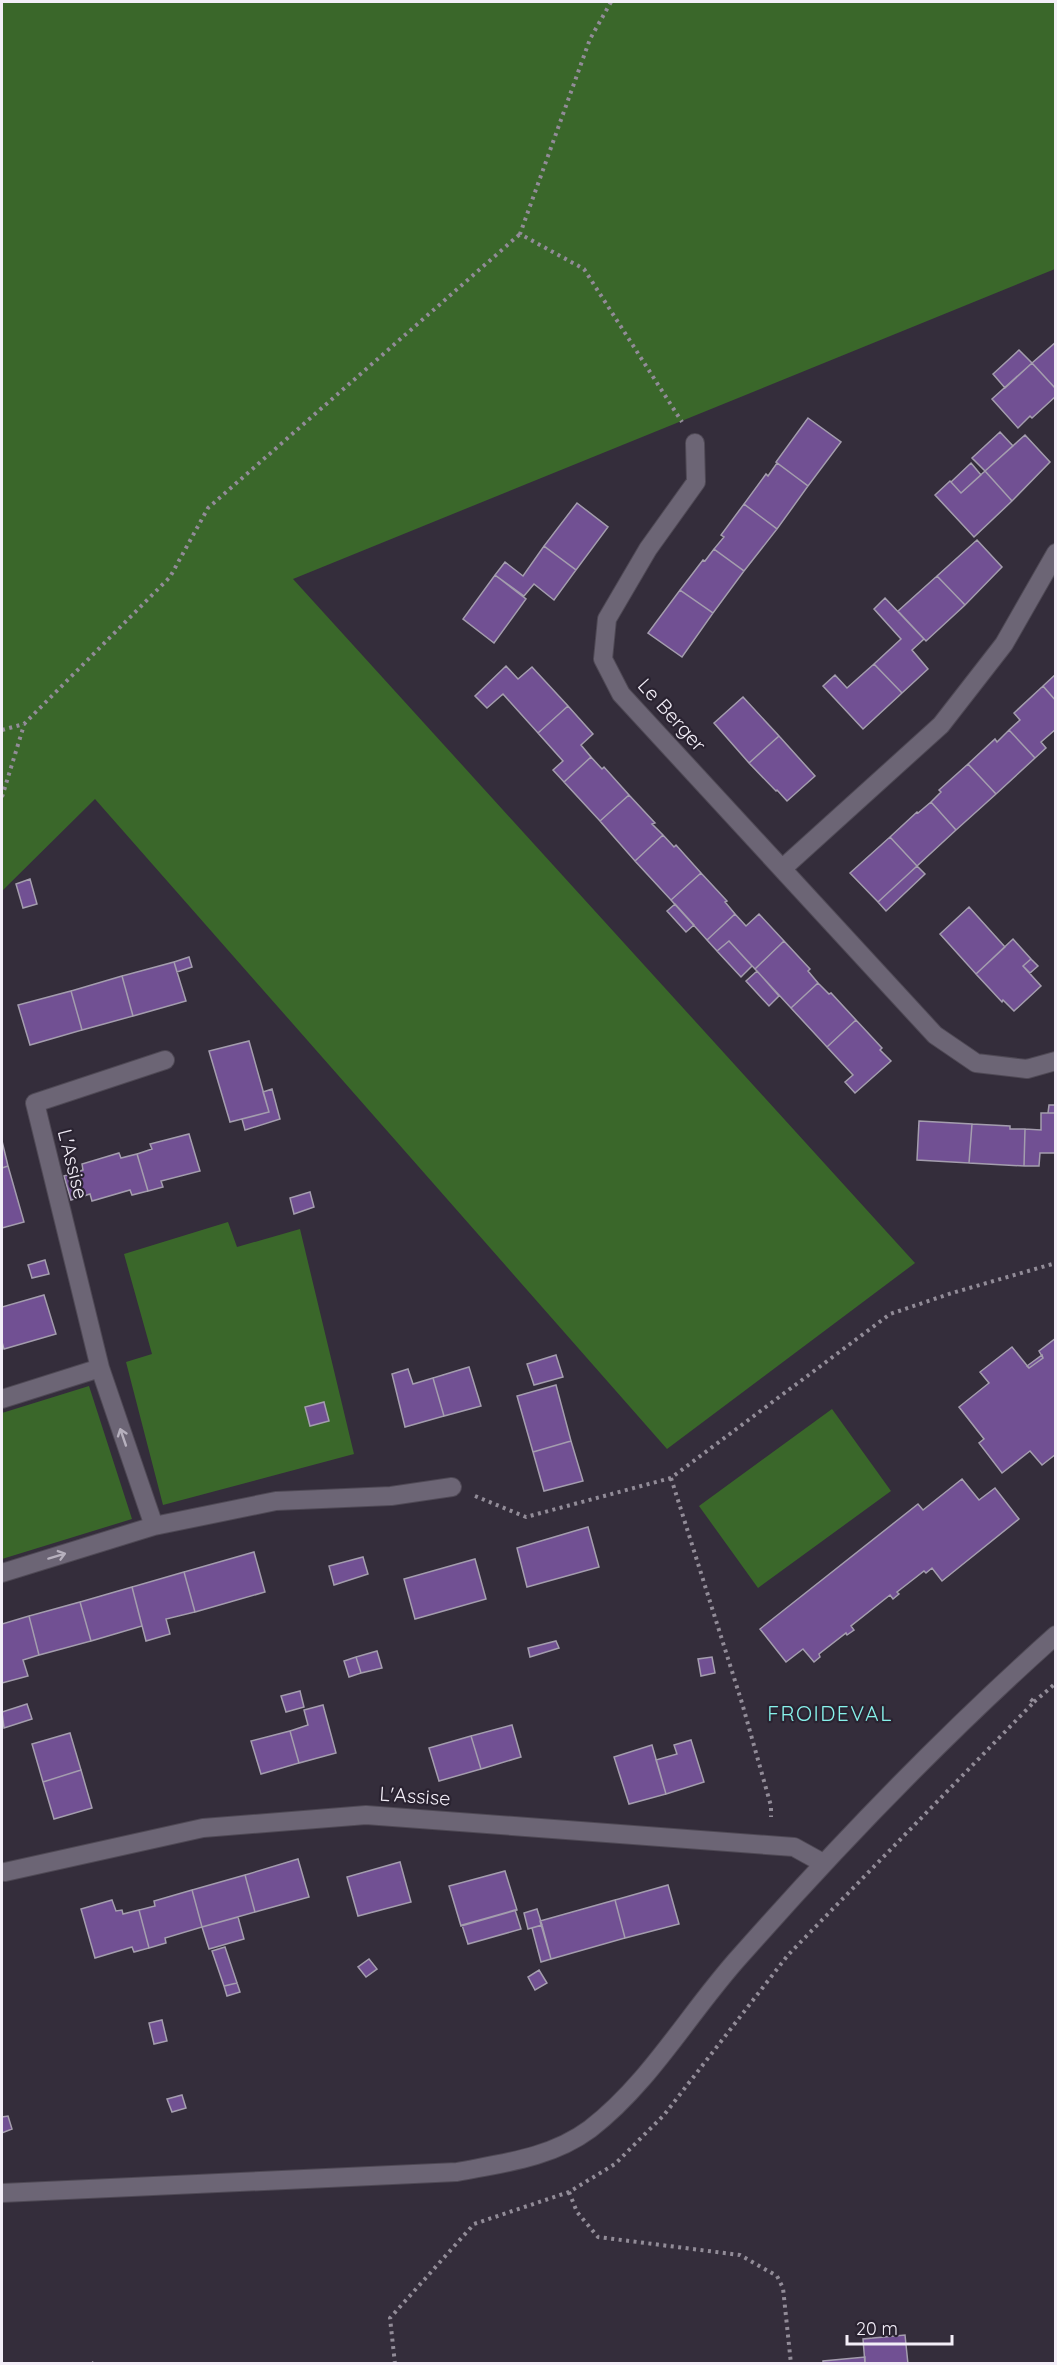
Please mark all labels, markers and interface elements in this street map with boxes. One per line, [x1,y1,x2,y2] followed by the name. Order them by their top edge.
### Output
[633,673,712,757] street label: Le Berger
[53,1126,94,1201] street label: L'Assise
[117,1428,128,1447] one-way arrow
[47,1550,66,1561] one-way arrow
[767,1700,893,1726] district label: FROIDEVAL
[379,1781,451,1810] street label: L'Assise
[847,2308,952,2346] scale bar
[856,2317,898,2340] text: 20 m

